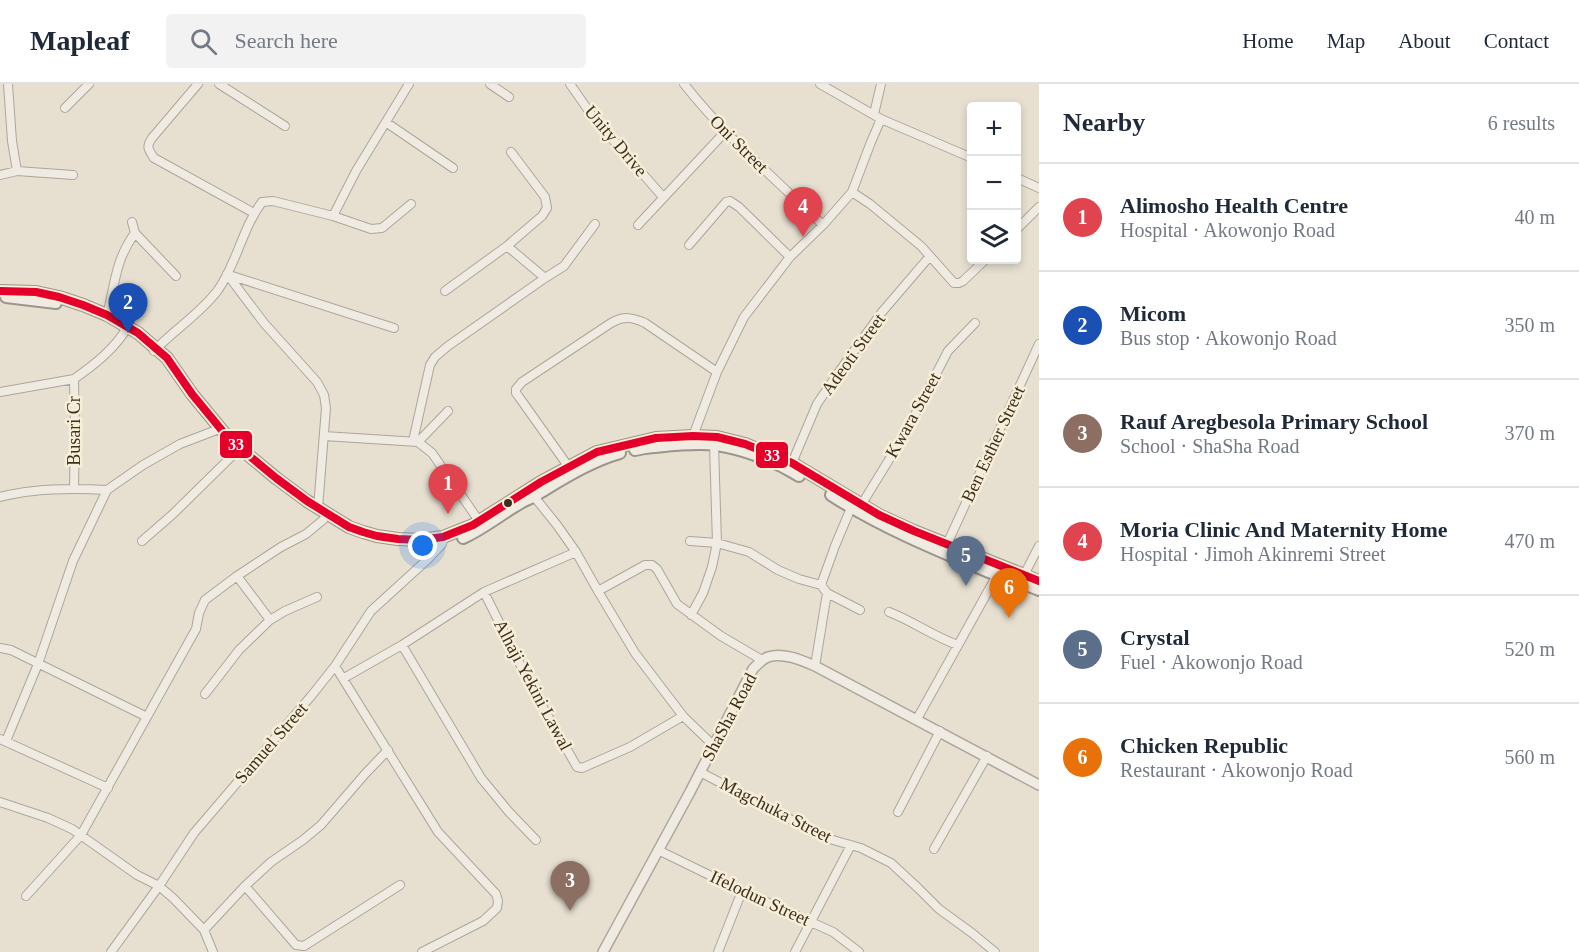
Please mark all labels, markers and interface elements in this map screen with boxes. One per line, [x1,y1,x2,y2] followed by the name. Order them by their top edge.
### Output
[166,14,586,68] search box
[30,25,130,56] text: Mapleaf
[187,25,220,58] icon: search
[235,28,338,53] text: Search here
[1242,29,1294,53] text: Home
[1327,29,1365,53] text: Map
[1398,29,1451,53] text: About
[1484,29,1549,53] text: Contact
[581,101,651,181] street label: Unity Drive
[967,102,1021,264] map controls
[967,102,1021,156] button: +
[1063,108,1145,137] text: Nearby
[706,111,772,177] street label: Oni Street
[1488,112,1555,134] text: 6 results
[967,156,1021,210] button: −
[784,188,822,237] pin: 4
[1120,193,1348,218] text: Alimosho Health Centre
[1078,206,1088,228] text: 1
[1514,206,1555,228] text: 40 m
[967,210,1021,264] button: layers
[1120,219,1335,241] text: Hospital · Akowonjo Road
[108,284,148,333] pin: 2
[1120,301,1186,326] text: Micom
[817,309,889,399] street label: Adeoti Street
[1078,314,1088,336] text: 2
[1504,314,1555,336] text: 350 m
[1120,327,1337,349] text: Bus stop · Akowonjo Road
[881,369,945,461] street label: Kwara Street
[957,383,1029,505] street label: Ben Esther Street
[64,396,84,466] street label: Busari Cr
[1120,409,1428,434] text: Rauf Aregbesola Primary School
[1078,422,1088,444] text: 3
[1504,422,1555,444] text: 370 m
[219,430,253,459] line badge: 33
[1120,435,1299,457] text: School · ShaSha Road
[228,436,244,453] text: 33
[755,441,789,469] line badge: 33
[764,447,780,464] text: 33
[428,464,468,514] pin: 1
[502,497,514,509] unlabelled marker
[1120,517,1448,542] text: Moria Clinic And Maternity Home
[1078,530,1088,552] text: 4
[1504,530,1555,552] text: 470 m
[408,531,437,560] your location
[946,536,986,586] pin: 5
[1120,543,1386,565] text: Hospital · Jimoh Akinremi Street
[990,568,1028,618] pin: 6
[490,616,576,754] street label: Alhaji Yekini Lawal
[1120,625,1190,650] text: Crystal
[1078,638,1088,660] text: 5
[1504,638,1555,660] text: 520 m
[1120,651,1303,673] text: Fuel · Akowonjo Road
[698,670,760,764] street label: ShaSha Road
[230,699,312,787] street label: Samuel Street
[1120,733,1288,758] text: Chicken Republic
[1078,746,1088,768] text: 6
[1504,746,1555,768] text: 560 m
[1120,759,1353,781] text: Restaurant · Akowonjo Road
[717,773,835,847] street label: Magchuka Street
[550,862,590,911] pin: 3
[707,866,813,930] street label: Ifelodun Street

